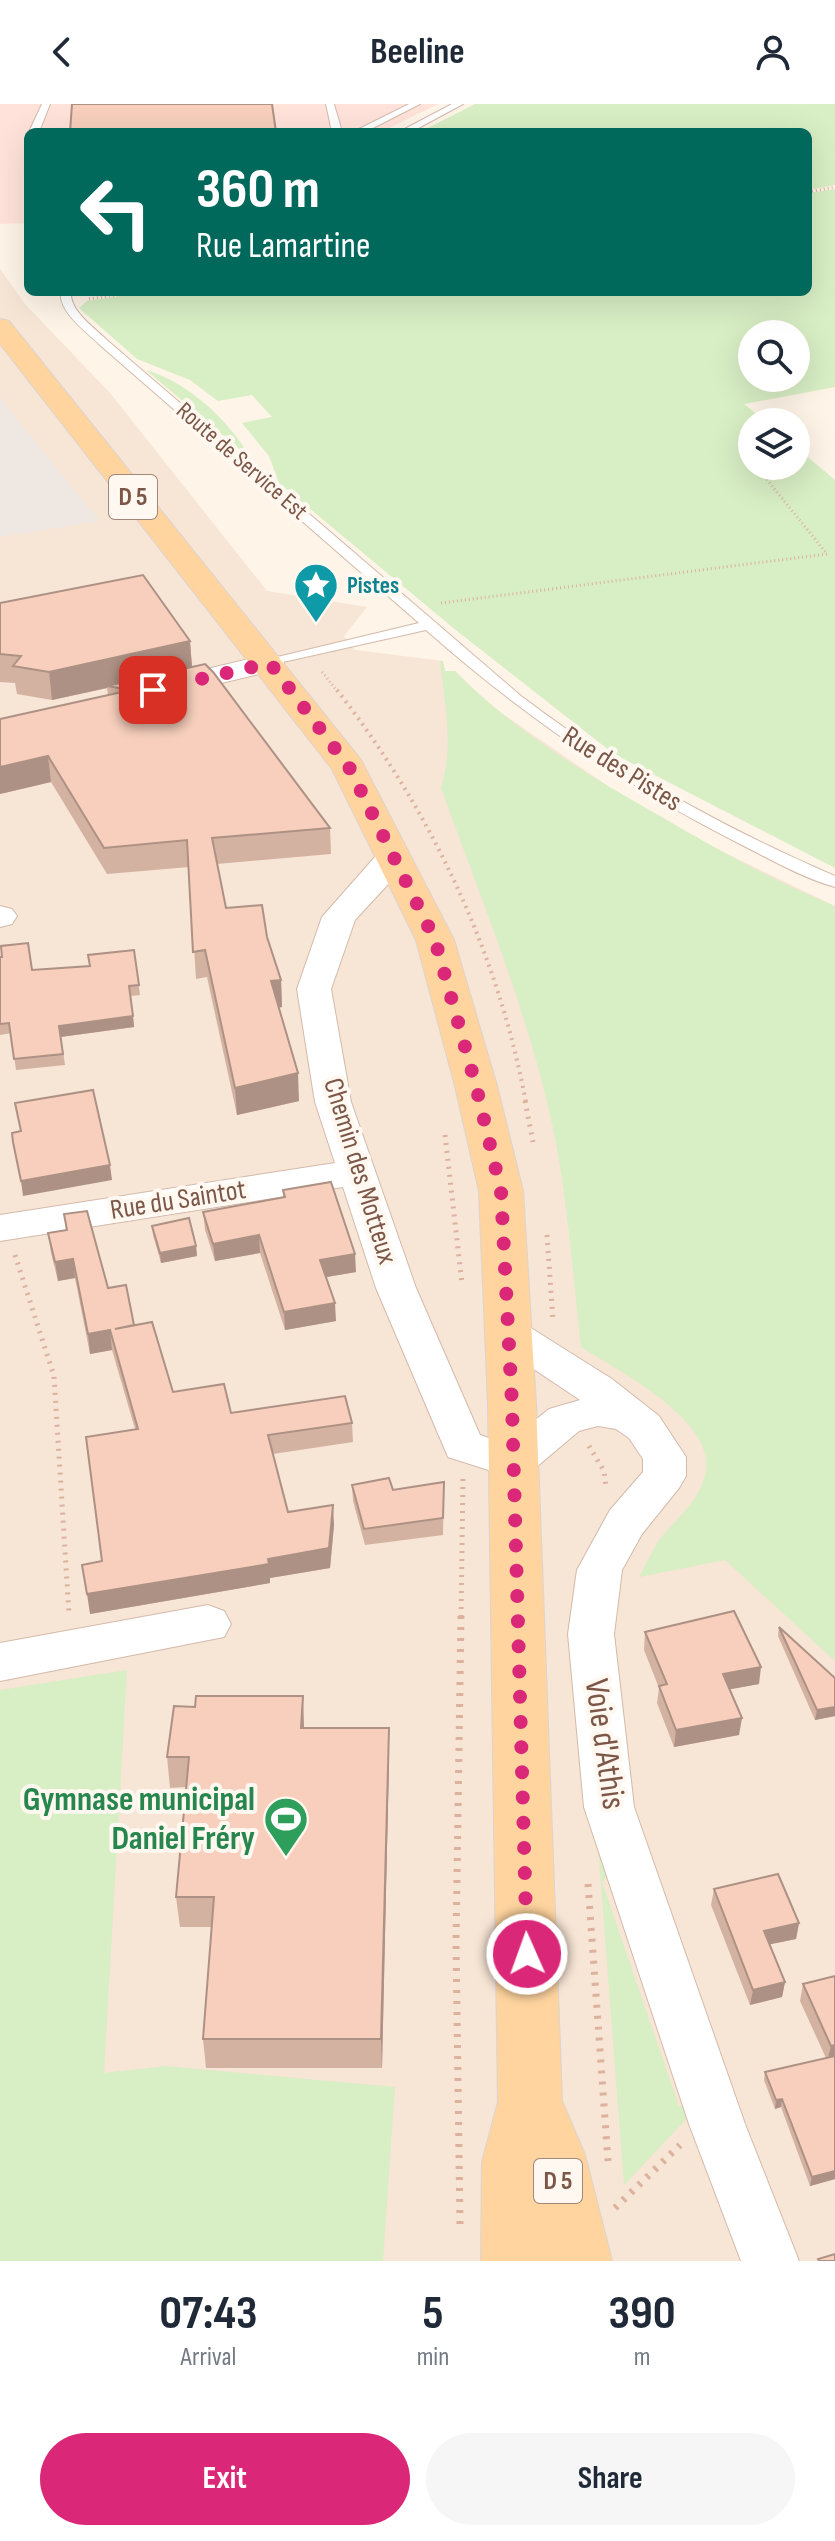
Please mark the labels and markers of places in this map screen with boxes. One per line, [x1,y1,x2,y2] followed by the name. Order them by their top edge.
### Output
[292,561,340,624] place icon: Pistes
[347,571,399,600] place label: Pistes
[119,656,187,724] pin
[23,1779,255,1859] place label: Gymnase municipal Daniel Fréry
[262,1795,310,1858] sports icon: Gymnase municipal Daniel Fréry

